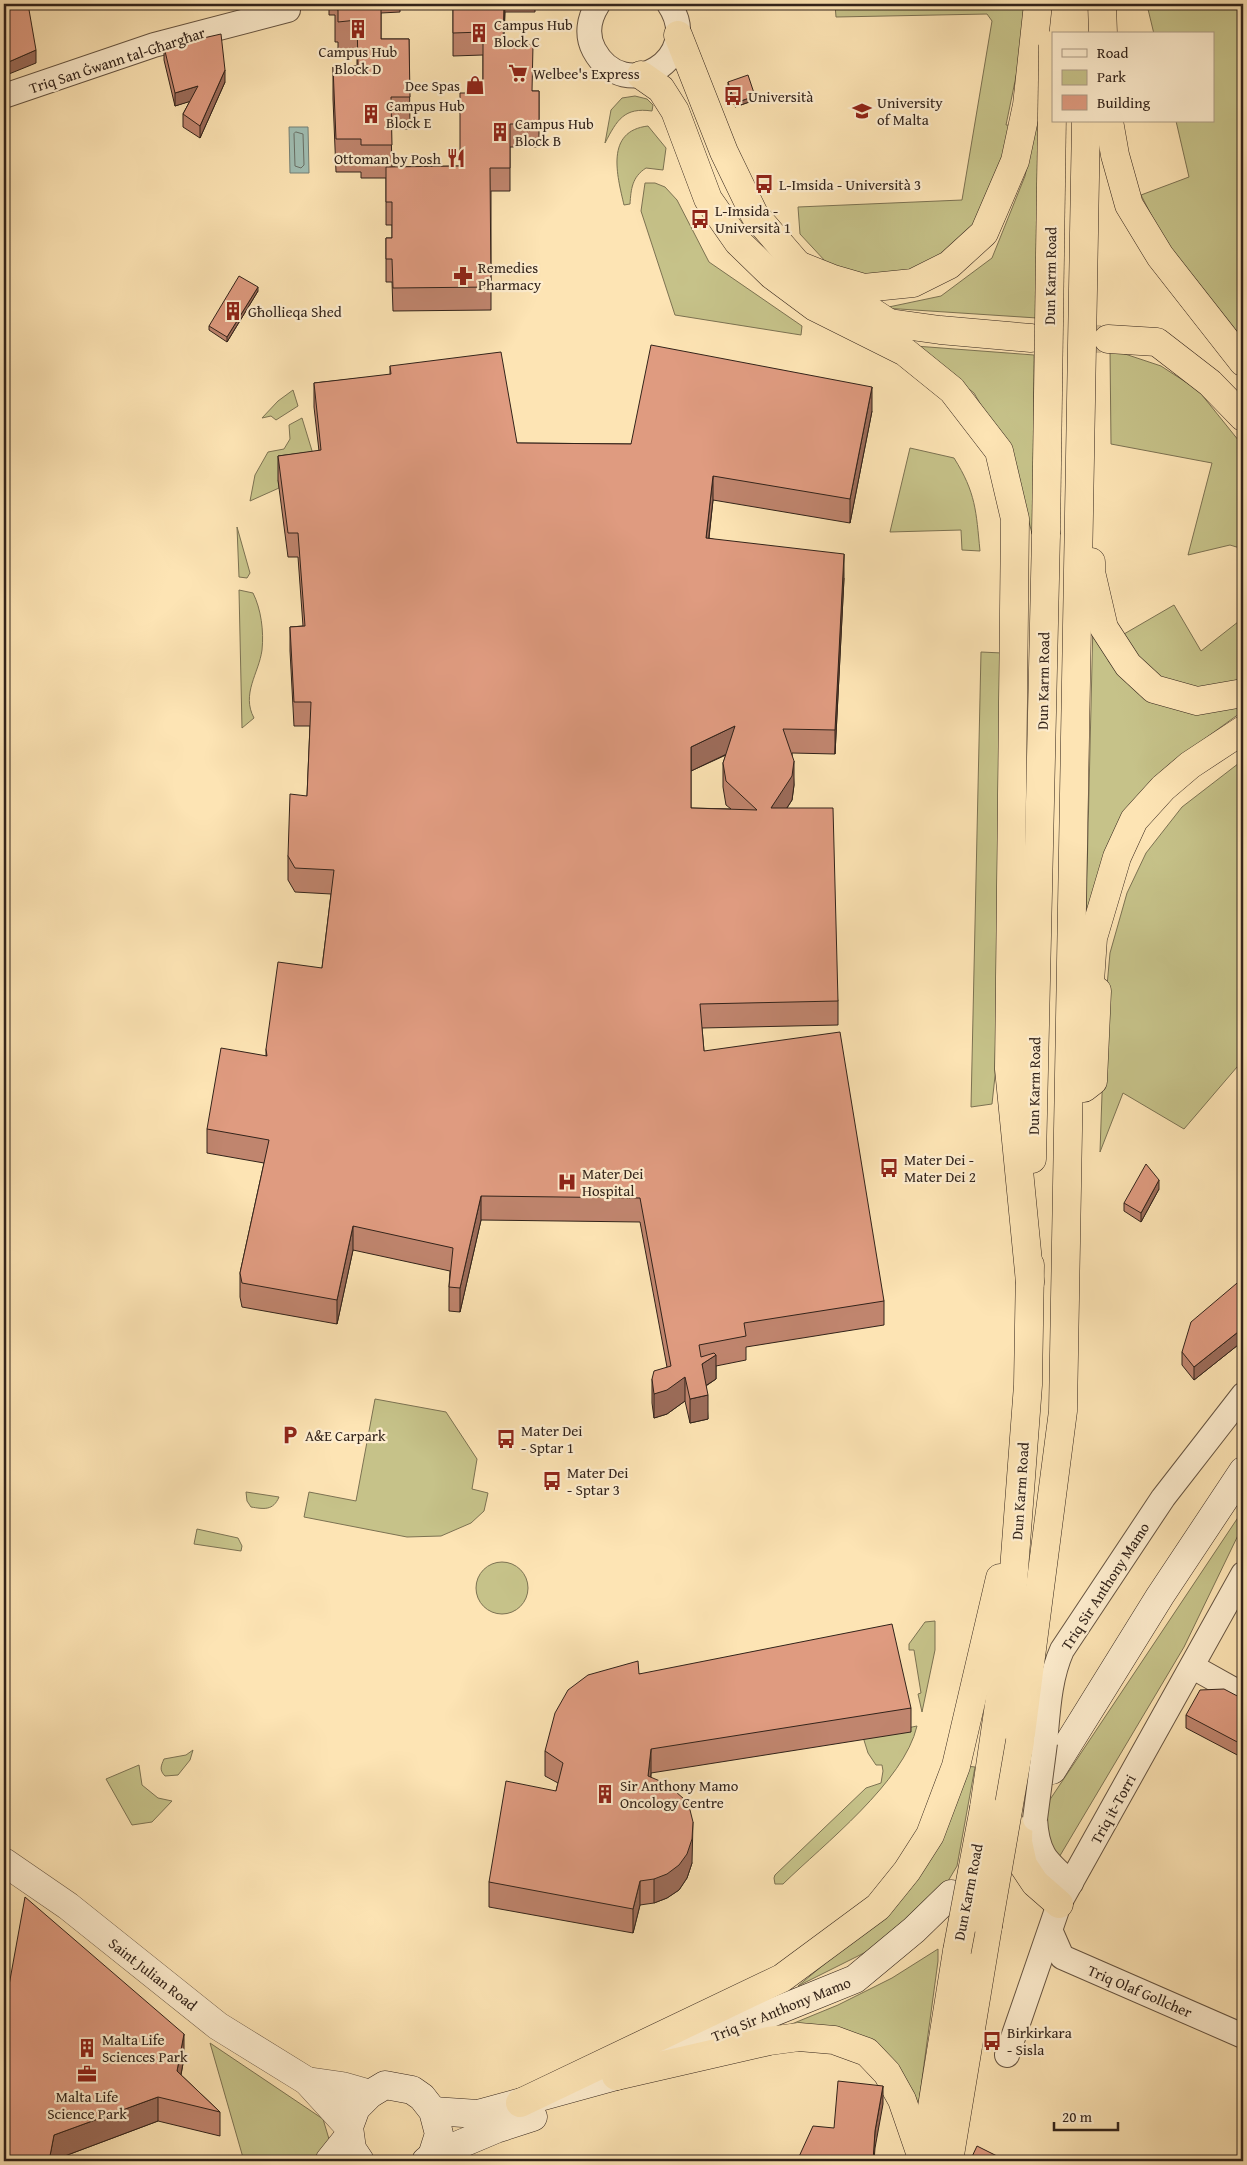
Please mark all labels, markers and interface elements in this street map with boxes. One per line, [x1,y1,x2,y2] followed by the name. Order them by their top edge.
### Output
[494,14,573,52] place label: Campus Hub Block C
[347,18,369,40] building icon: Campus Hub Block D
[26,22,208,98] street label: Triq San Ġwann tal-Għargħar
[468,22,490,44] building icon: Campus Hub Block C
[1052,32,1214,122] legend
[319,41,398,79] place label: Campus Hub Block D
[1097,42,1128,63] text: Road
[507,62,529,84] supermarket icon: Welbee's Express
[533,63,640,84] place label: Welbee's Express
[1097,66,1126,87] text: Park
[464,74,486,96] shop icon: Dee Spas
[405,75,460,96] place label: Dee Spas
[722,85,744,107] bus stop icon: Università
[748,86,813,107] place label: Università
[877,92,943,130] place label: University of Malta
[1097,92,1151,113] text: Building
[386,95,465,133] place label: Campus Hub Block E
[851,100,873,122] school or university icon: University of Malta
[360,103,382,125] building icon: Campus Hub Block E
[515,113,594,151] place label: Campus Hub Block B
[489,121,511,143] building icon: Campus Hub Block B
[445,147,467,169] restaurant icon: Ottoman by Posh
[334,148,442,169] place label: Ottoman by Posh
[753,173,775,195] bus stop icon: L-Imsida - Università 3
[779,174,921,195] place label: L-Imsida - Università 3
[715,200,791,238] place label: L-Imsida - Università 1
[689,208,711,230] bus stop icon: L-Imsida - Università 1
[1039,227,1061,325] street label: Dun Karm Road
[478,257,542,295] place label: Remedies Pharmacy
[452,265,474,287] pharmacy icon: Remedies Pharmacy
[222,300,244,322] building icon: Għollieqa Shed
[248,301,342,322] place label: Għollieqa Shed
[1032,632,1054,730] street label: Dun Karm Road
[1023,1037,1045,1135] street label: Dun Karm Road
[904,1149,976,1187] place label: Mater Dei - Mater Dei 2
[878,1157,900,1179] bus stop icon: Mater Dei - Mater Dei 2
[582,1163,644,1201] place label: Mater Dei Hospital
[556,1171,578,1193] hospital icon: Mater Dei Hospital
[521,1420,583,1458] place label: Mater Dei - Sptar 1
[279,1424,301,1446] parking icon: A&E Carpark
[305,1425,386,1446] place label: A&E Carpark
[495,1428,517,1450] bus stop icon: Mater Dei - Sptar 1
[1006,1441,1034,1541] street label: Dun Karm Road
[567,1462,629,1500] place label: Mater Dei - Sptar 3
[541,1470,563,1492] bus stop icon: Mater Dei - Sptar 3
[1056,1518,1154,1654] street label: Triq Sir Anthony Mamo
[1085,1770,1141,1848] street label: Triq it-Torri
[620,1775,739,1813] place label: Sir Anthony Mamo Oncology Centre
[594,1783,616,1805] building icon: Sir Anthony Mamo Oncology Centre
[948,1842,988,1942] street label: Dun Karm Road
[104,1933,202,2015] street label: Saint Julian Road
[1085,1960,1195,2022] street label: Triq Olaf Gollcher
[708,1971,854,2047] street label: Triq Sir Anthony Mamo
[1007,2022,1072,2060] place label: Birkirkara - Sisla
[102,2029,188,2067] place label: Malta Life Sciences Park
[981,2030,1003,2052] bus stop icon: Birkirkara - Sisla
[76,2037,98,2059] building icon: Malta Life Sciences Park
[76,2063,98,2085] office icon: Malta Life Science Park
[47,2086,127,2124] place label: Malta Life Science Park
[1054,2100,1118,2132] scale bar
[1062,2106,1093,2127] text: 20 m

